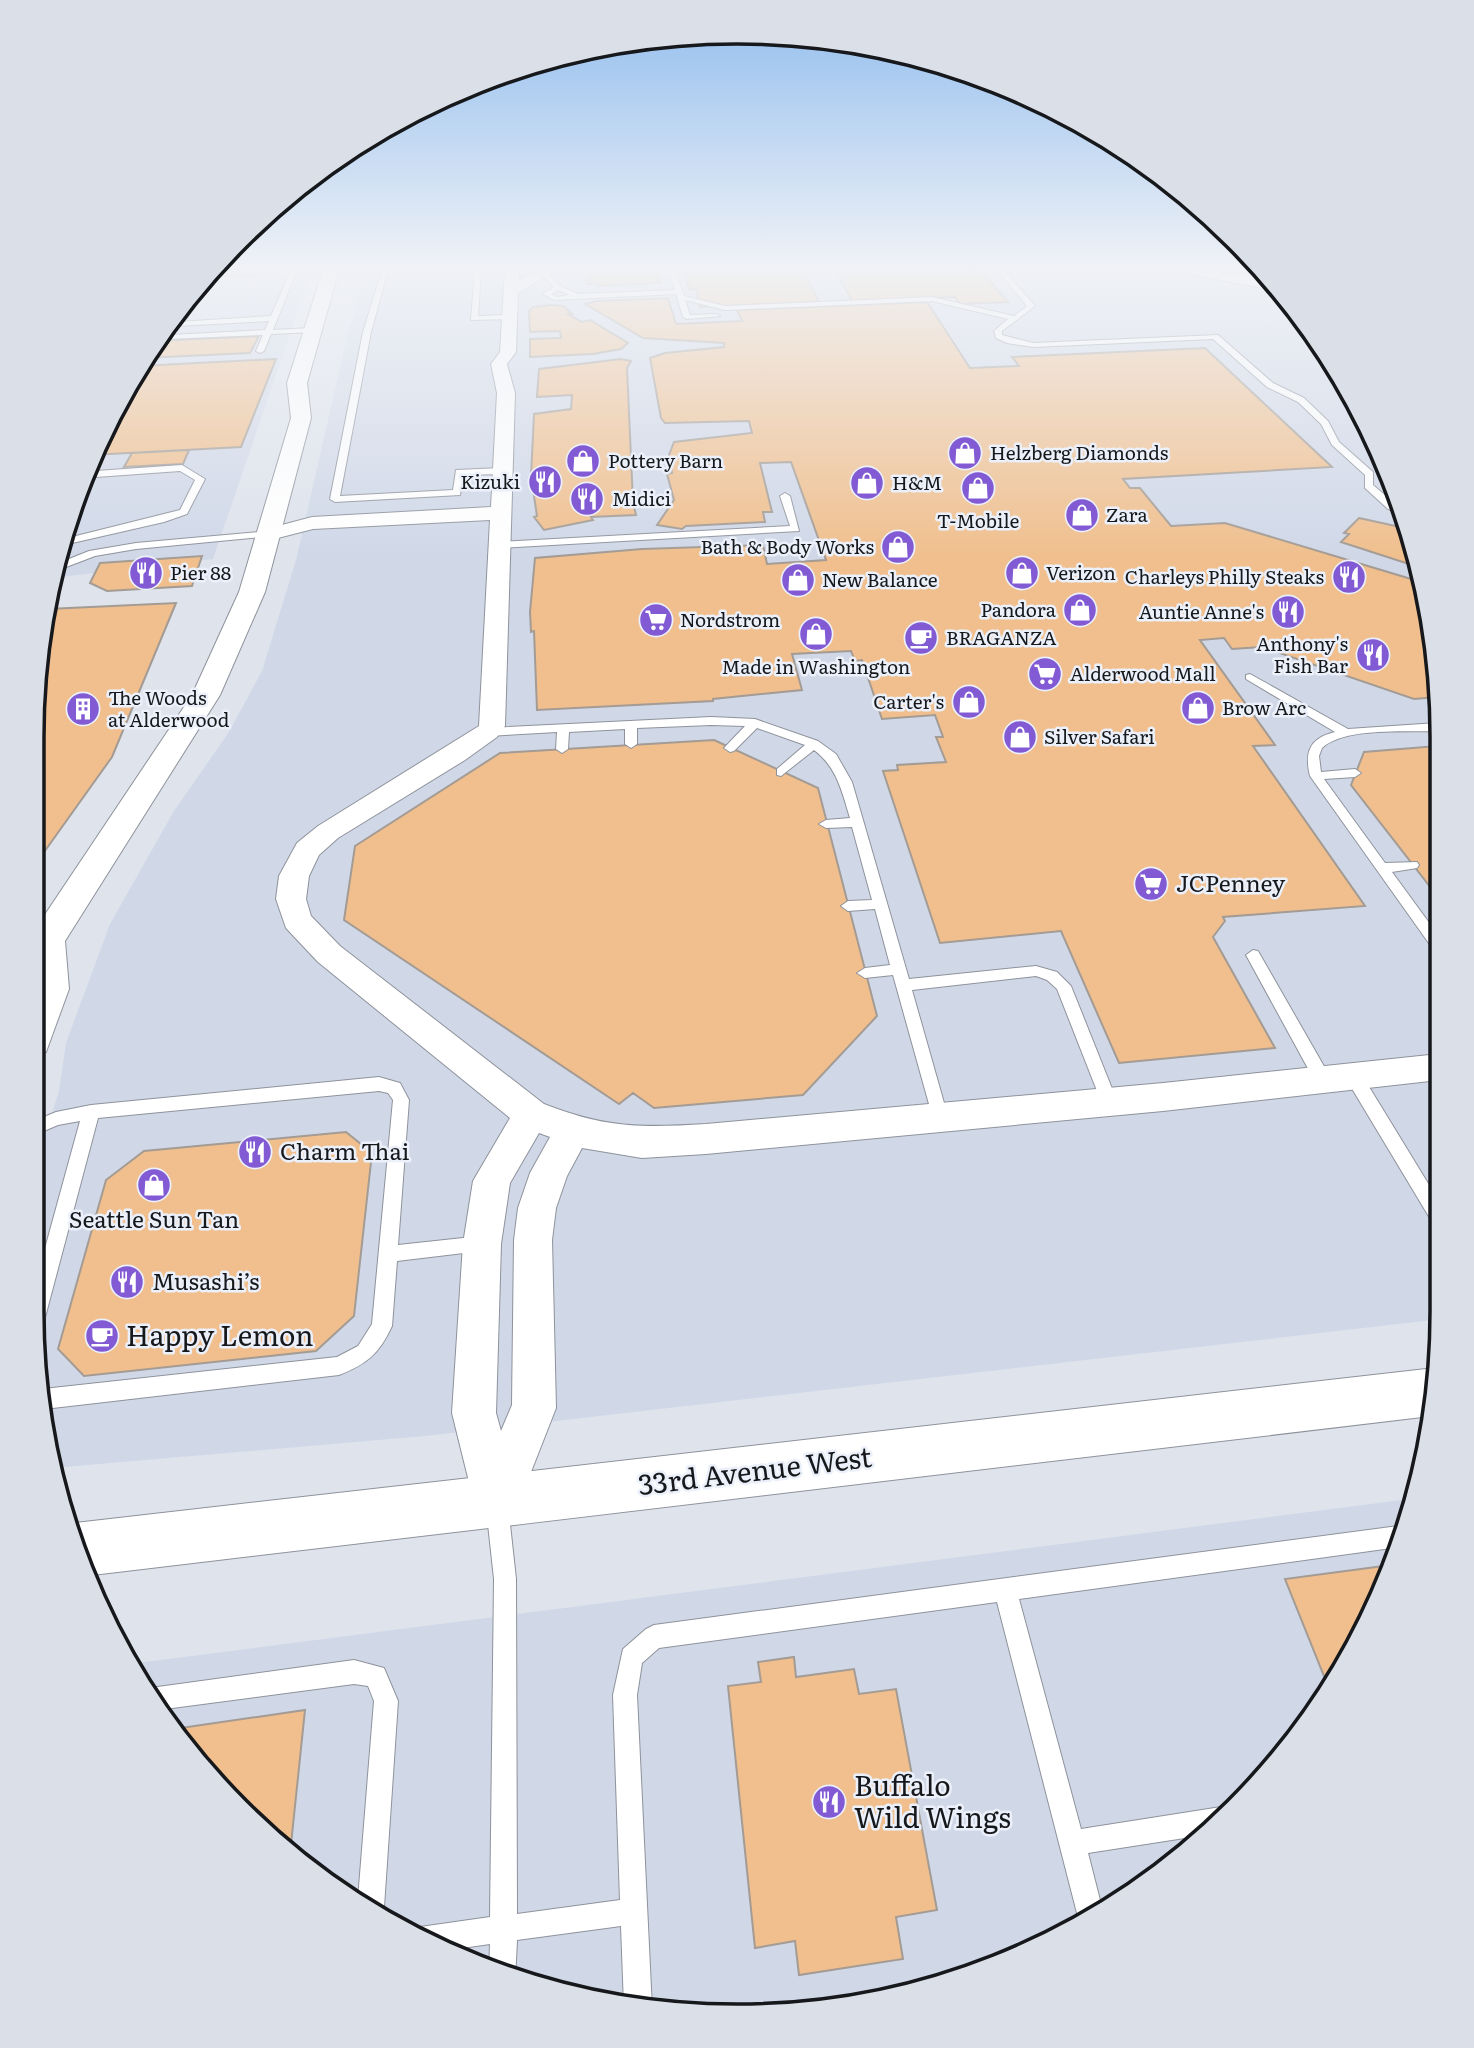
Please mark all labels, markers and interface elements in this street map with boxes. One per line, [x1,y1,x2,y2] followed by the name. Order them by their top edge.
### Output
[946,434,984,472] shop icon: Helzberg Diamonds
[990,438,1169,466] place label: Helzberg Diamonds
[564,442,602,480] shop icon: Pottery Barn
[608,446,723,474] place label: Pottery Barn
[526,463,564,501] restaurant icon: Kizuki
[848,464,886,502] shop icon: H&M
[460,467,520,495] place label: Kizuki
[892,468,942,496] place label: H&M
[959,469,997,507] shop icon: T-Mobile
[568,480,606,518] restaurant icon: Midici
[612,484,671,512] place label: Midici
[1063,496,1101,534] shop icon: Zara
[1106,500,1149,528] place label: Zara
[937,506,1019,534] place label: T-Mobile
[879,528,917,566] shop icon: Bath & Body Works
[700,532,874,560] place label: Bath & Body Works
[127,554,165,592] restaurant icon: Pier 88
[1003,554,1041,592] shop icon: Verizon
[170,558,231,586] place label: Pier 88
[1046,558,1116,586] place label: Verizon
[1330,558,1368,596] restaurant icon: Charleys Philly Steaks
[779,561,817,599] shop icon: New Balance
[1125,562,1324,590] place label: Charleys Philly Steaks
[822,565,938,593] place label: New Balance
[1061,591,1099,629] shop icon: Pandora
[1269,593,1307,631] restaurant icon: Auntie Anne's
[980,595,1057,623] place label: Pandora
[1139,597,1264,625] place label: Auntie Anne's
[637,601,675,639] supermarket icon: Nordstrom
[680,605,780,633] place label: Nordstrom
[797,615,835,653] shop icon: Made in Washington
[902,619,940,657] cafe icon: BRAGANZA
[946,623,1056,651] place label: BRAGANZA
[1256,629,1348,679] place label: Anthony's Fish Bar
[1354,636,1392,674] restaurant icon: Anthony's Fish Bar
[722,652,910,680] place label: Made in Washington
[1026,655,1064,693] supermarket icon: Alderwood Mall
[1070,659,1216,687] place label: Alderwood Mall
[108,683,230,733] place label: The Woods at Alderwood
[950,683,988,721] shop icon: Carter's
[873,687,944,715] place label: Carter's
[1179,689,1217,727] shop icon: Brow Arc
[64,690,102,728] building icon: The Woods at Alderwood
[1222,693,1306,721] place label: Brow Arc
[1001,718,1039,756] shop icon: Silver Safari
[1044,722,1155,750] place label: Silver Safari
[1132,865,1170,903] supermarket icon: JCPenney
[1176,865,1286,899] place label: JCPenney
[236,1133,274,1171] restaurant icon: Charm Thai
[280,1133,410,1167] place label: Charm Thai
[135,1166,173,1204] shop icon: Seattle Sun Tan
[69,1201,239,1235] place label: Seattle Sun Tan
[108,1263,146,1301] restaurant icon: Musashi’s
[152,1263,259,1297] place label: Musashi’s
[126,1313,314,1355] place label: Happy Lemon
[83,1317,121,1355] cafe icon: Happy Lemon
[636,1434,875,1504] street label: 33rd Avenue West
[854,1763,1011,1837] place label: Buffalo Wild Wings
[810,1783,848,1821] restaurant icon: Buffalo Wild Wings

